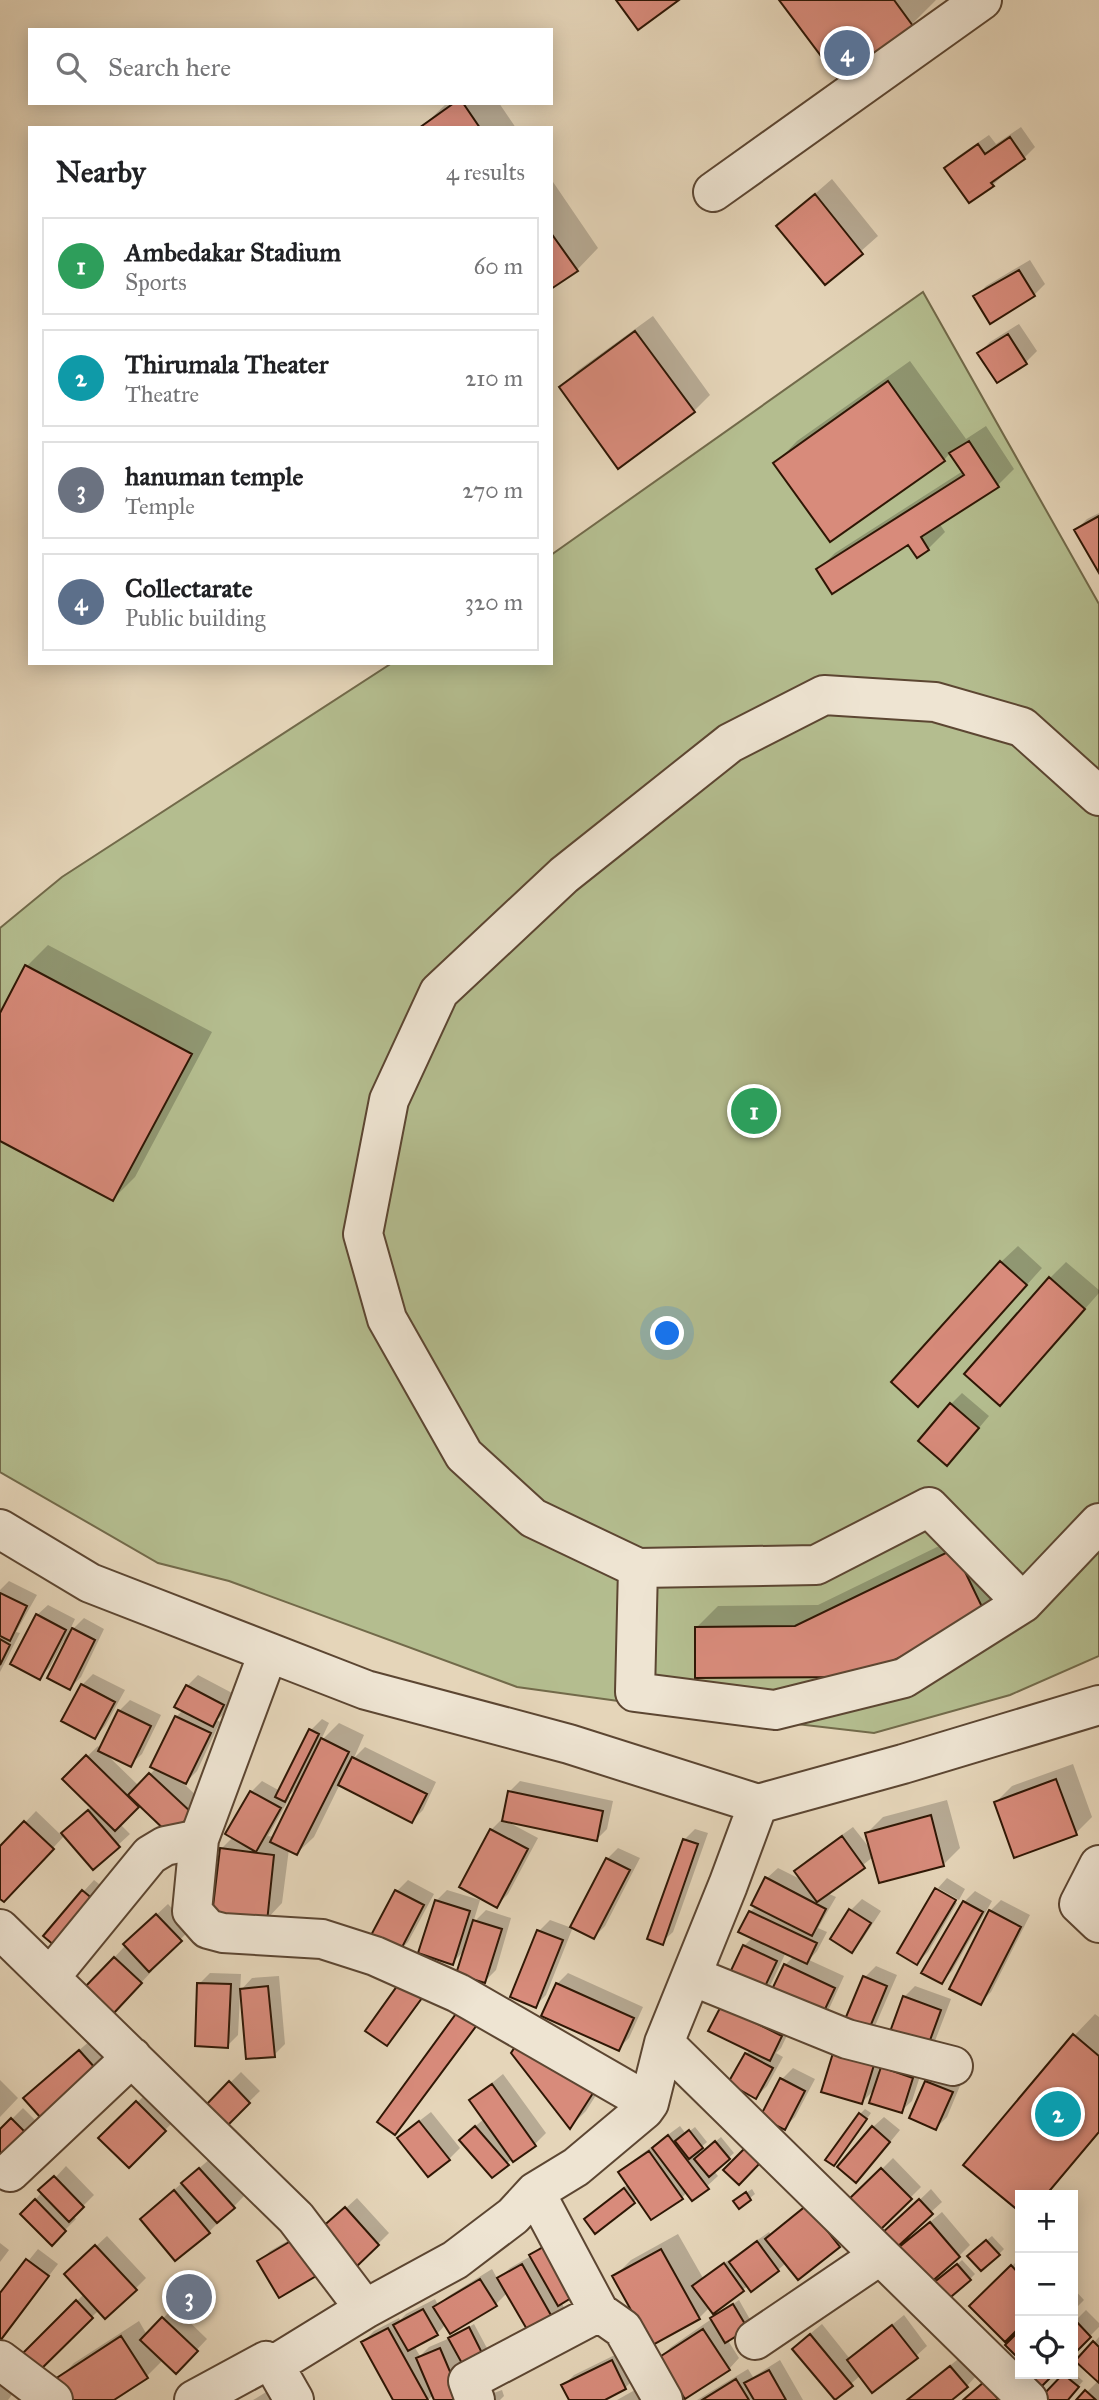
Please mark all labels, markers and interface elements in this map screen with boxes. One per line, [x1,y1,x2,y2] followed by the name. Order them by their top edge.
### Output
[824,27,870,79] pin: 4
[28,28,553,105] search box
[52,48,90,86] icon: search
[108,51,231,83] text: Search here
[56,154,146,190] text: Nearby
[446,158,525,186] text: 4 results
[125,236,341,268] text: Ambedakar Stadium
[76,252,86,280] text: 1
[474,252,523,280] text: 60 m
[125,268,187,296] text: Sports
[125,348,328,380] text: Thirumala Theater
[75,364,87,392] text: 2
[465,364,523,392] text: 210 m
[125,380,199,408] text: Theatre
[125,460,303,492] text: hanuman temple
[76,476,86,504] text: 3
[462,476,523,504] text: 270 m
[125,492,195,520] text: Temple
[125,572,253,604] text: Collectarate
[75,588,87,616] text: 4
[465,588,523,616] text: 320 m
[125,604,265,632] text: Public building
[731,1085,777,1137] pin: 1
[650,1316,684,1350] your location
[1035,2088,1081,2140] pin: 2
[1015,2190,1078,2379] map controls
[1015,2190,1078,2253] button: +
[1015,2253,1078,2316] button: −
[166,2271,212,2323] pin: 3
[1015,2316,1078,2379] button: locate

